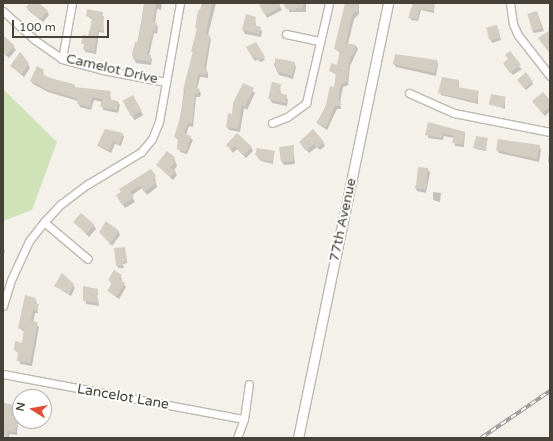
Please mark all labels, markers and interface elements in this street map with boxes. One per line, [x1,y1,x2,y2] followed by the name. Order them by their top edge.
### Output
[14,12,111,38] scale bar
[19,20,56,34] text: 100 m
[64,50,160,88] street label: Camelot Drive
[326,177,360,263] street label: 77th Avenue
[76,381,170,413] street label: Lancelot Lane
[12,389,52,429] north arrow
[13,401,28,412] text: N

